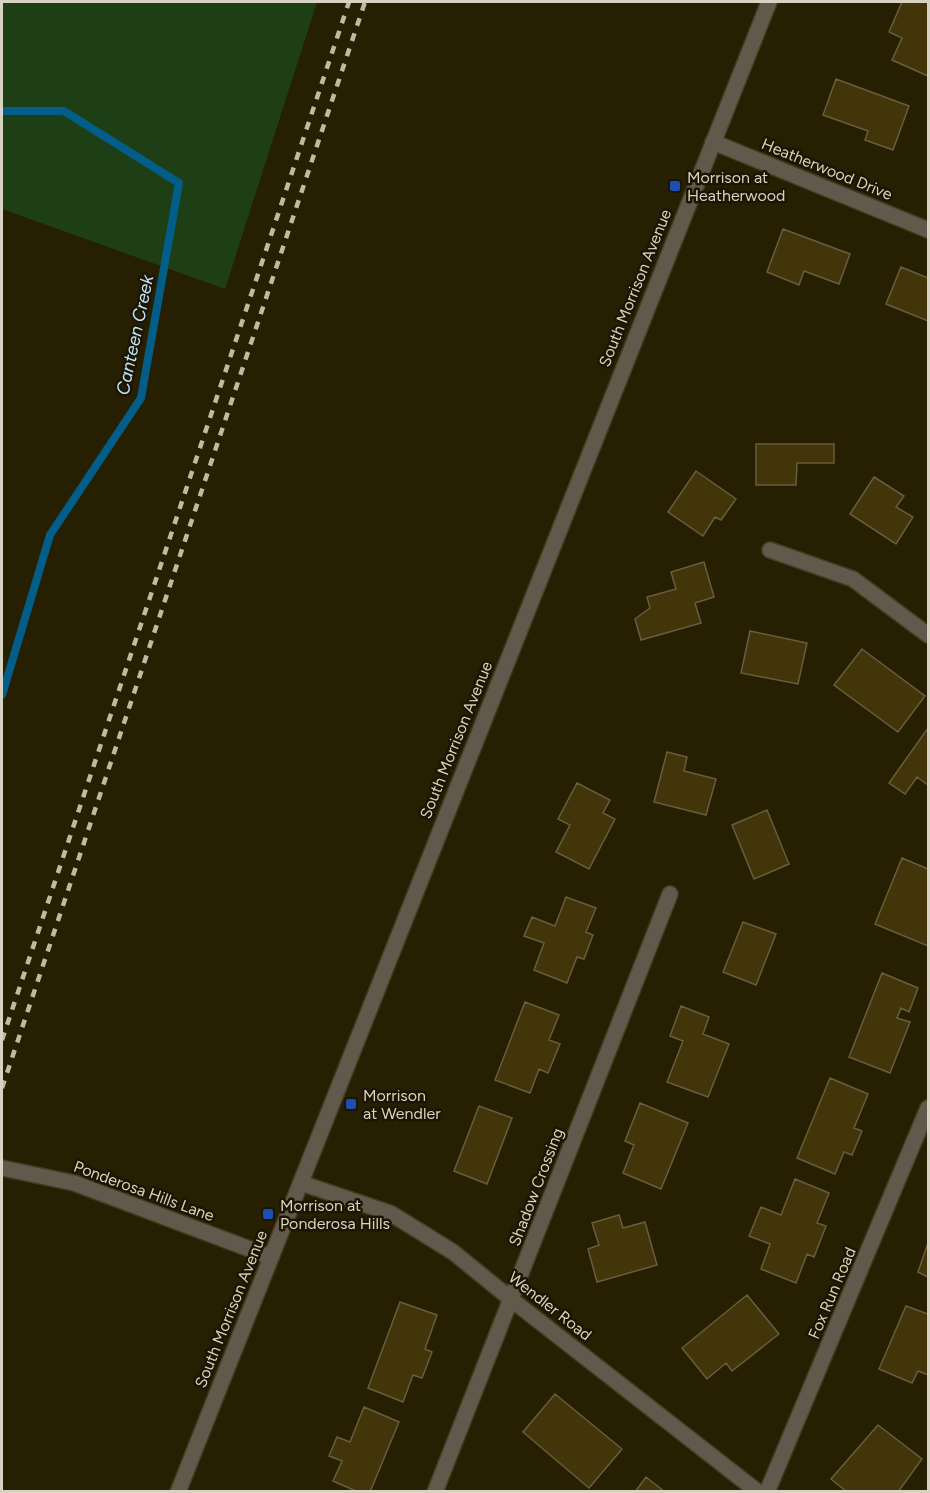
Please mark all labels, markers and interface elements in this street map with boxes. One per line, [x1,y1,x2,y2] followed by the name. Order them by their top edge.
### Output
[759,134,895,204] street label: Heatherwood Drive
[687,168,785,205] place label: Morrison at Heatherwood
[668,179,682,193] marker: Morrison at Heatherwood
[595,206,675,369] street label: South Morrison Avenue
[112,272,159,397] water label: Canteen Creek
[416,658,496,821] street label: South Morrison Avenue
[363,1086,441,1123] place label: Morrison at Wendler
[344,1097,358,1111] marker: Morrison at Wendler
[505,1125,567,1249] street label: Shadow Crossing
[71,1157,217,1225] street label: Ponderosa Hills Lane
[280,1196,390,1233] place label: Morrison at Ponderosa Hills
[261,1207,275,1221] marker: Morrison at Ponderosa Hills
[191,1227,271,1390] street label: South Morrison Avenue
[804,1244,860,1342] street label: Fox Run Road
[505,1268,595,1344] street label: Wendler Road

